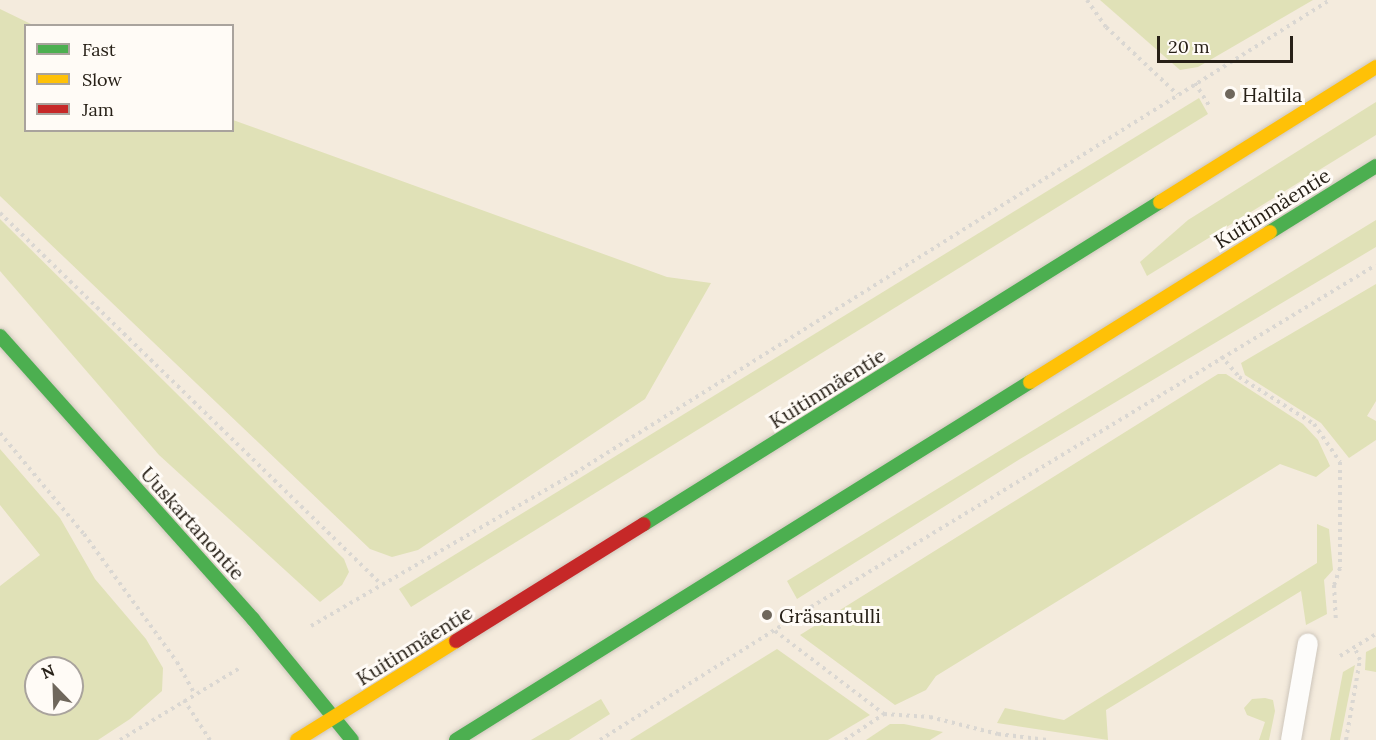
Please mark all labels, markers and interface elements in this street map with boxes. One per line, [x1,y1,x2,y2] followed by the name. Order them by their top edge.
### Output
[24,24,234,132] legend
[1160,24,1296,62] scale bar
[1168,35,1210,58] text: 20 m
[82,38,116,61] text: Fast
[82,68,122,91] text: Slow
[1242,82,1302,106] place label: Haltila
[1223,87,1237,101] marker: Haltila
[82,98,114,121] text: Jam
[1210,163,1334,253] street label: Kuitinmäentie
[765,343,889,433] street label: Kuitinmäentie
[136,461,250,585] street label: Uuskartanontie
[352,600,476,690] street label: Kuitinmäentie
[779,603,881,627] place label: Gräsantulli
[760,608,774,622] marker: Gräsantulli
[24,656,84,716] north arrow
[38,660,57,683] text: N

